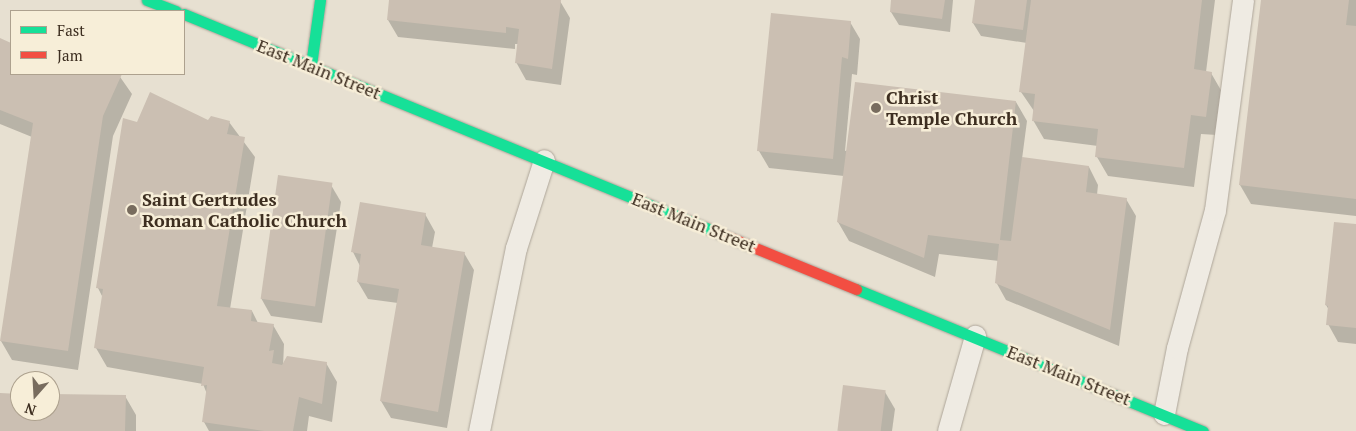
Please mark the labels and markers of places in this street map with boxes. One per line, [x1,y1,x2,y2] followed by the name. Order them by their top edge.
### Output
[886,87,1017,130] place label: Christ Temple Church
[870,102,882,114] marker: Christ Temple Church
[142,189,347,232] place label: Saint Gertrudes Roman Catholic Church
[126,204,138,216] marker: Saint Gertrudes Roman Catholic Church

